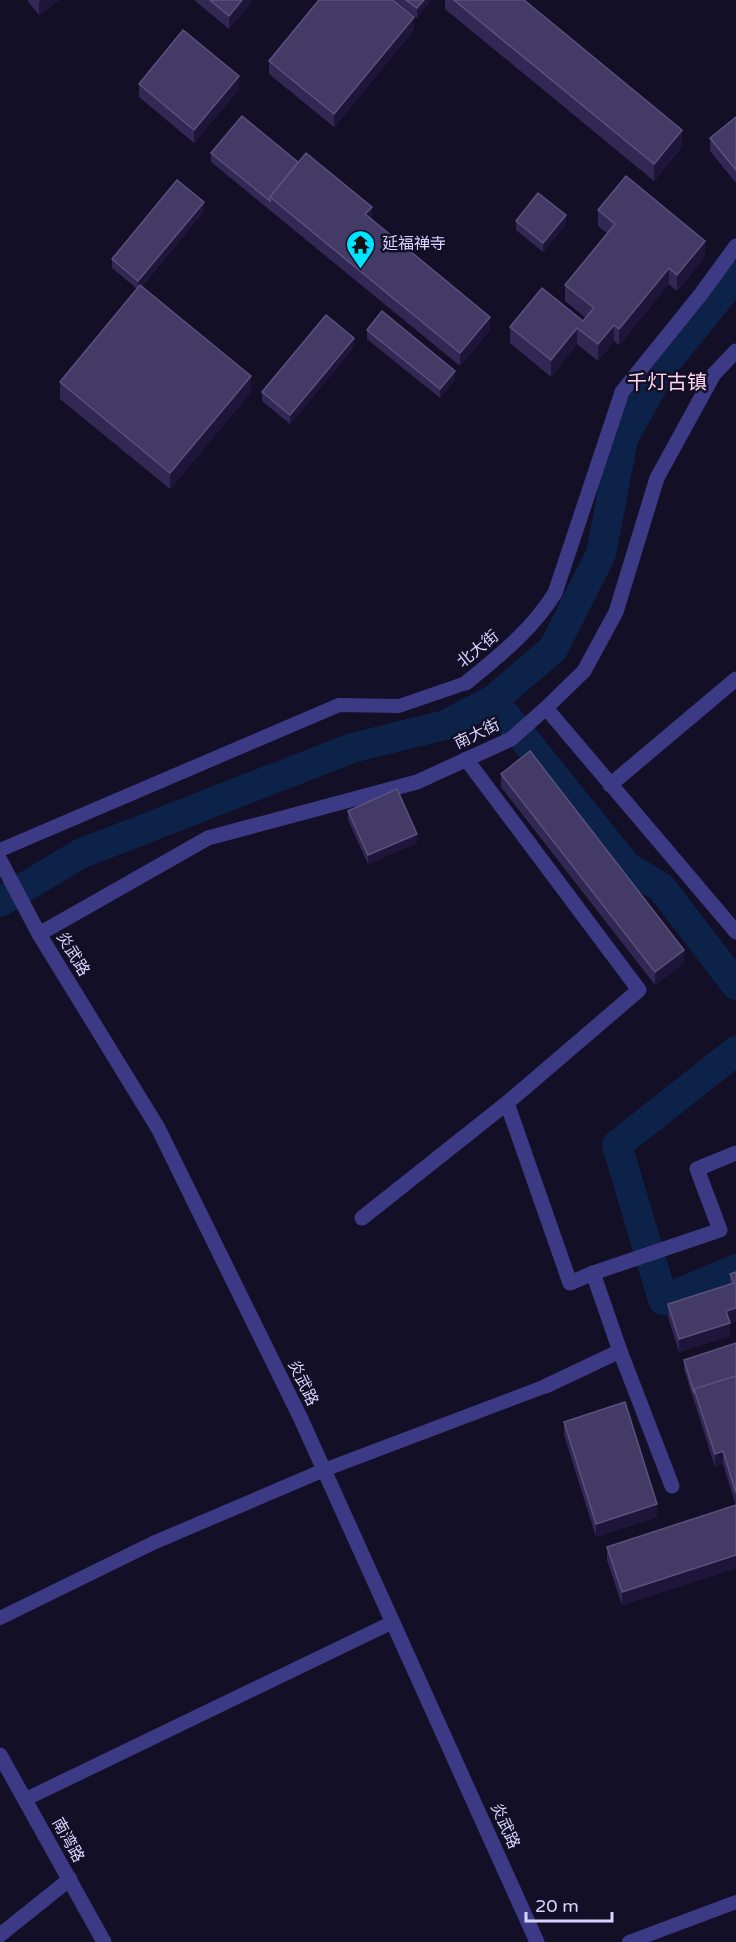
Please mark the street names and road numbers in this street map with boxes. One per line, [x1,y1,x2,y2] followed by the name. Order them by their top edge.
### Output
[453,626,503,672] street label: 北大街
[451,714,503,754] street label: 南大街
[52,928,94,980] street label: 炎武路
[283,1357,323,1409] street label: 炎武路
[486,1800,524,1852] street label: 炎武路
[48,1814,88,1866] street label: 南湾路

